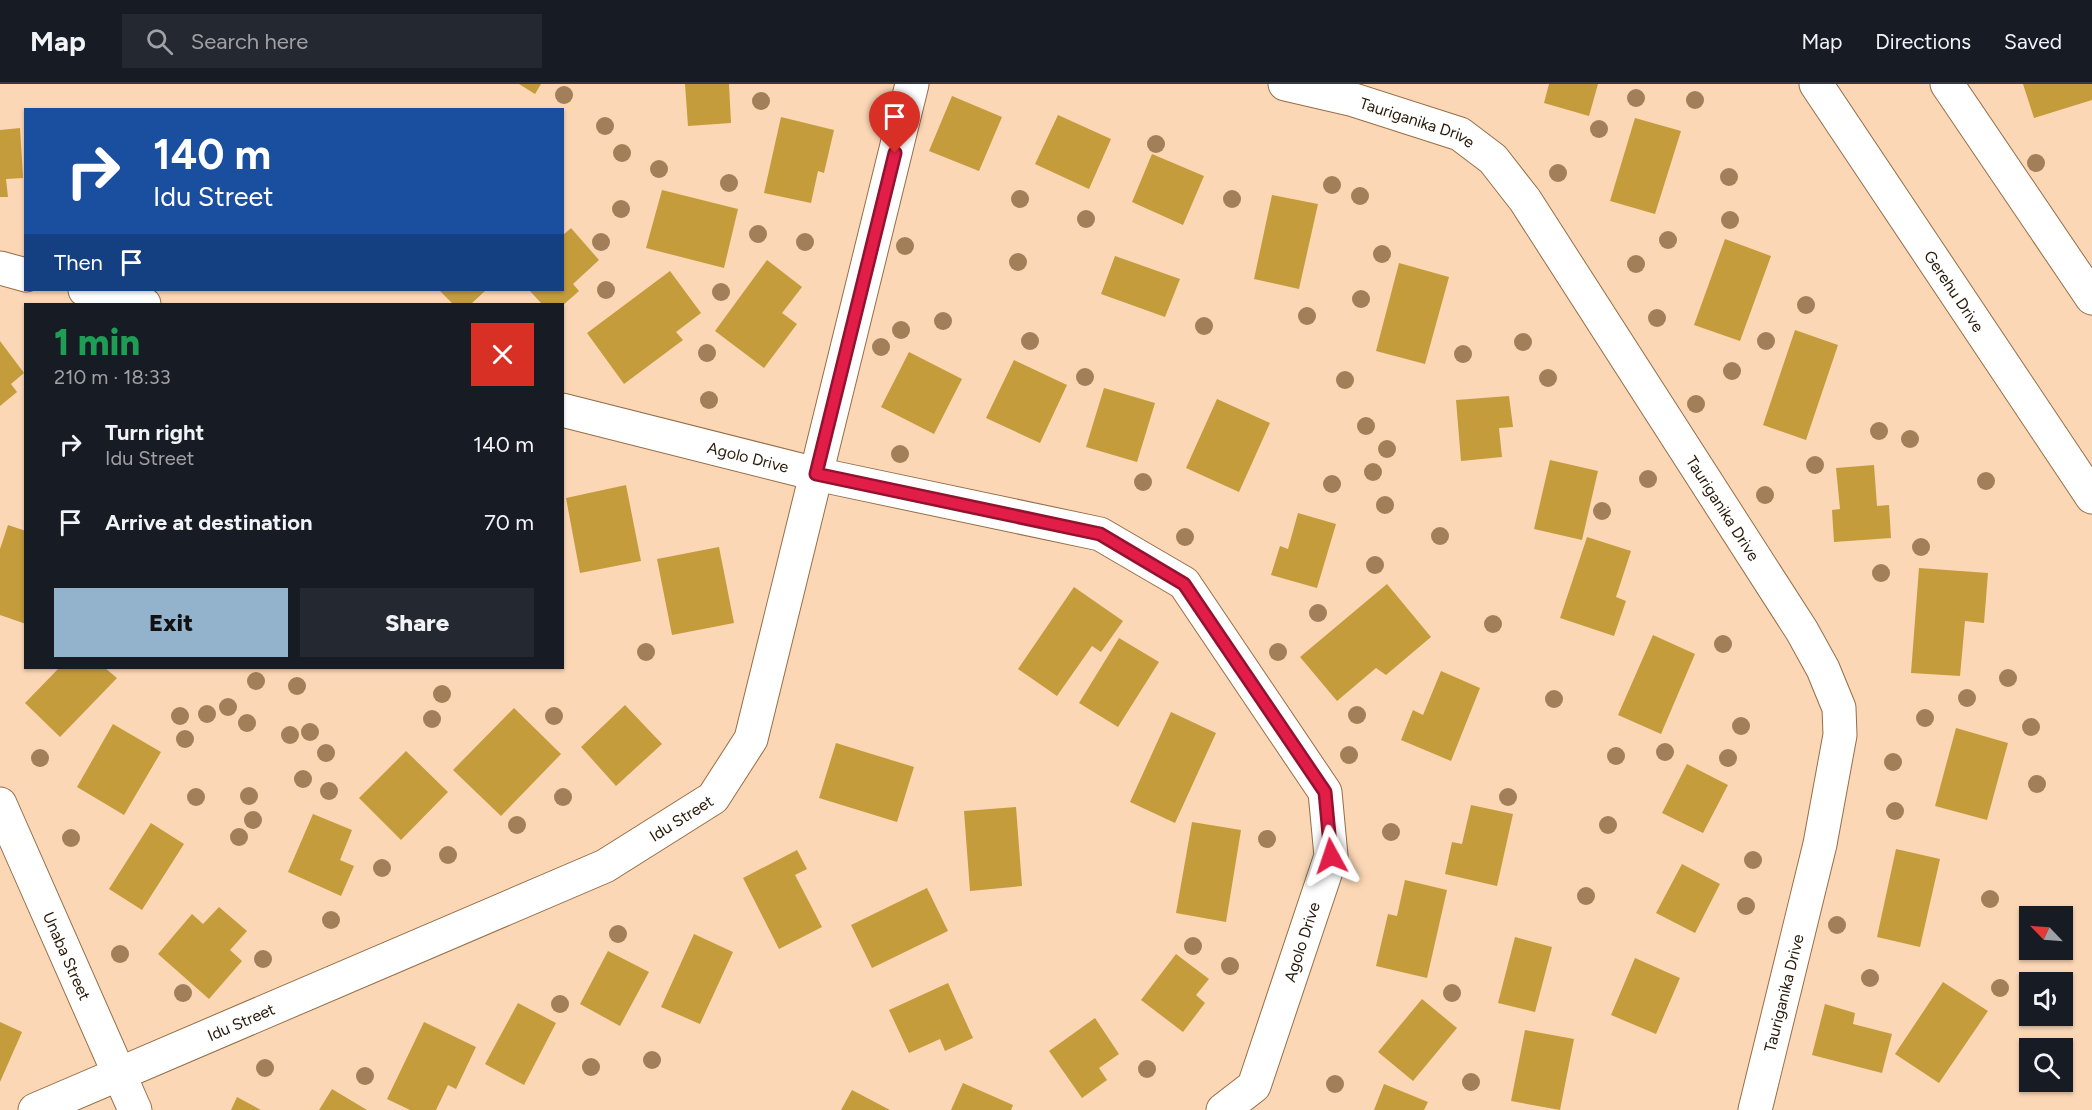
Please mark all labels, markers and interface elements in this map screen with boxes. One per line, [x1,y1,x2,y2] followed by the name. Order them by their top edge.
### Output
[122,14,542,68] search box
[30,24,86,58] text: Map
[143,25,176,58] icon: search
[191,28,308,55] text: Search here
[1801,29,1842,54] text: Map
[1875,29,1971,54] text: Directions
[2004,29,2062,54] text: Saved
[869,91,920,153] pin
[1357,93,1479,152] street label: Tauriganika Drive
[878,100,911,133] icon: arrive
[153,129,271,180] text: 140 m
[54,132,132,210] icon: right
[153,180,273,213] text: Idu Street
[115,246,148,279] icon: arrive
[1920,247,1988,336] street label: Gerehu Drive
[54,249,103,276] text: Then
[54,321,140,364] text: 1 min
[471,323,534,386] button: close
[54,365,171,389] text: 210 m · 18:33
[105,419,204,446] text: Turn right
[54,428,87,461] icon: right
[473,431,534,458] text: 140 m
[706,438,791,476] street label: Agolo Drive
[105,446,194,470] text: Idu Street
[1682,452,1764,565] street label: Tauriganika Drive
[54,506,87,539] icon: arrive
[105,509,313,536] text: Arrive at destination
[484,509,534,536] text: 70 m
[54,588,288,657] button: Exit
[300,588,534,657] button: Share
[646,791,716,845] street label: Idu Street
[1299,824,1363,888] position arrow
[1280,899,1324,984] street label: Agolo Drive
[2019,906,2073,960] north arrow
[2019,906,2073,1092] map controls
[39,909,95,1003] street label: Unaba Street
[1760,932,1808,1054] street label: Tauriganika Drive
[2019,972,2073,1026] button: sound
[204,999,278,1045] street label: Idu Street
[2019,1038,2073,1092] button: search

